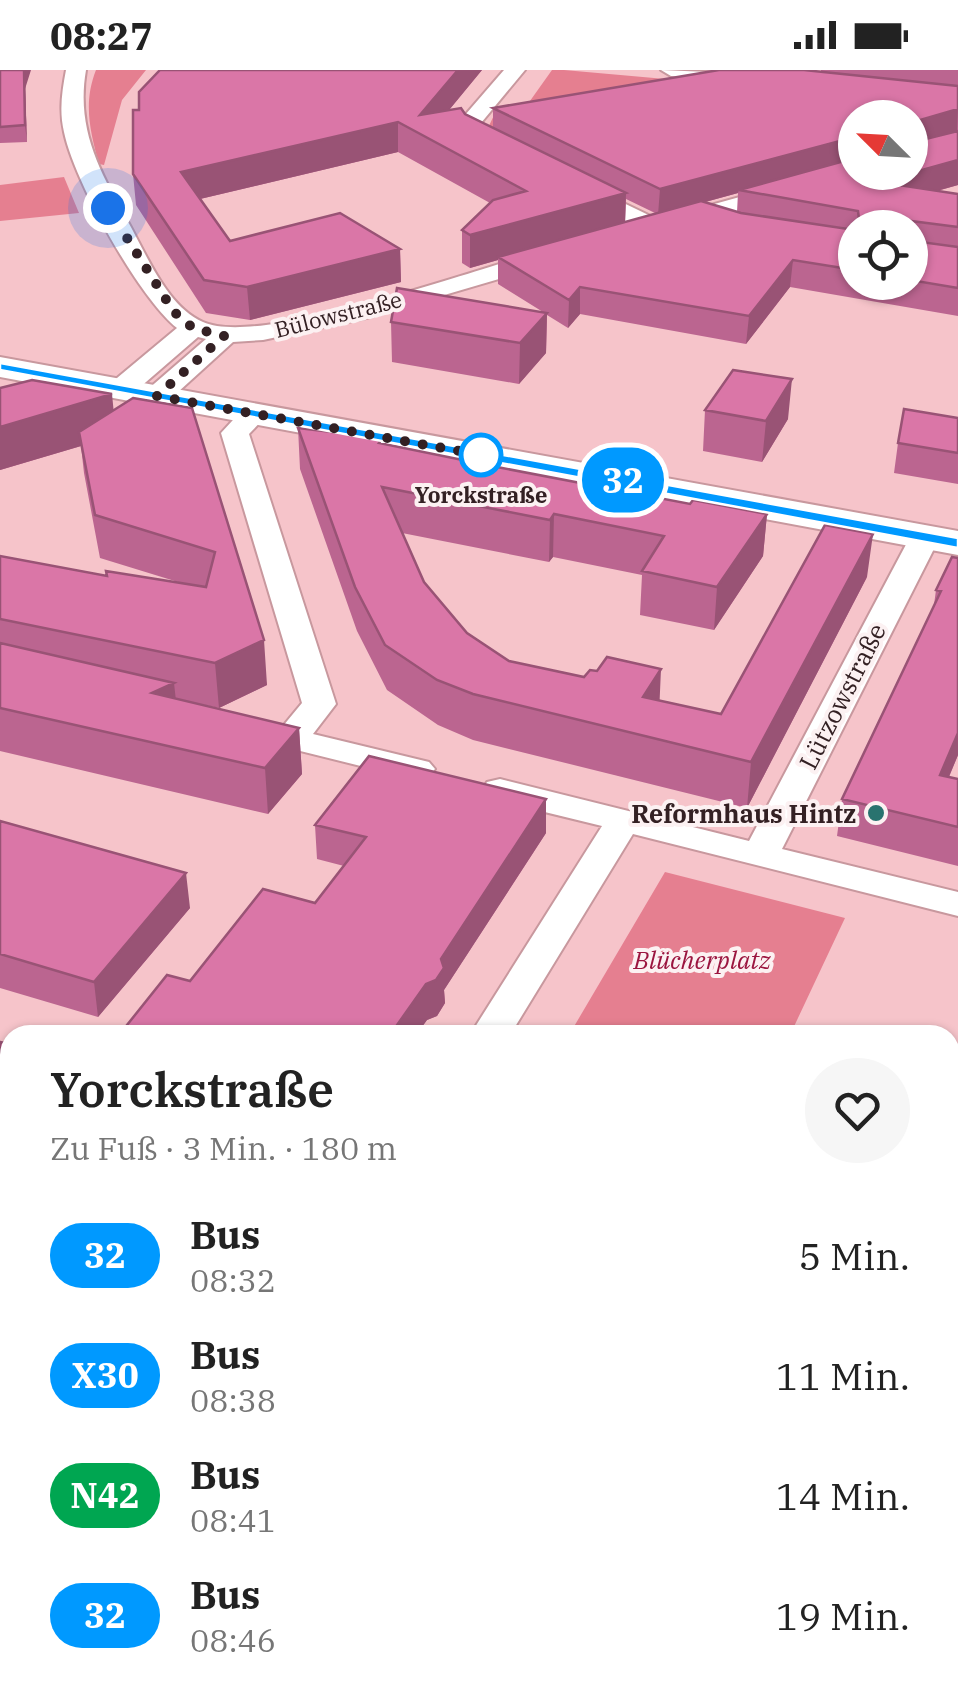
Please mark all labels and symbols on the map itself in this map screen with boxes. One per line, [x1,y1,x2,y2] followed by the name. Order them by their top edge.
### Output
[838,100,928,190] north arrow
[83,183,133,233] your location
[271,284,405,344] street label: Bülowstraße
[460,434,502,476] marker: Yorckstraße
[578,448,668,512] line badge: 32
[415,480,547,509] place label: Yorckstraße
[791,617,893,775] street label: Lützowstraße
[631,797,856,830] place label: Reformhaus Hintz
[865,802,887,824] marker: Reformhaus Hintz
[632,943,771,976] park label: Blücherplatz

